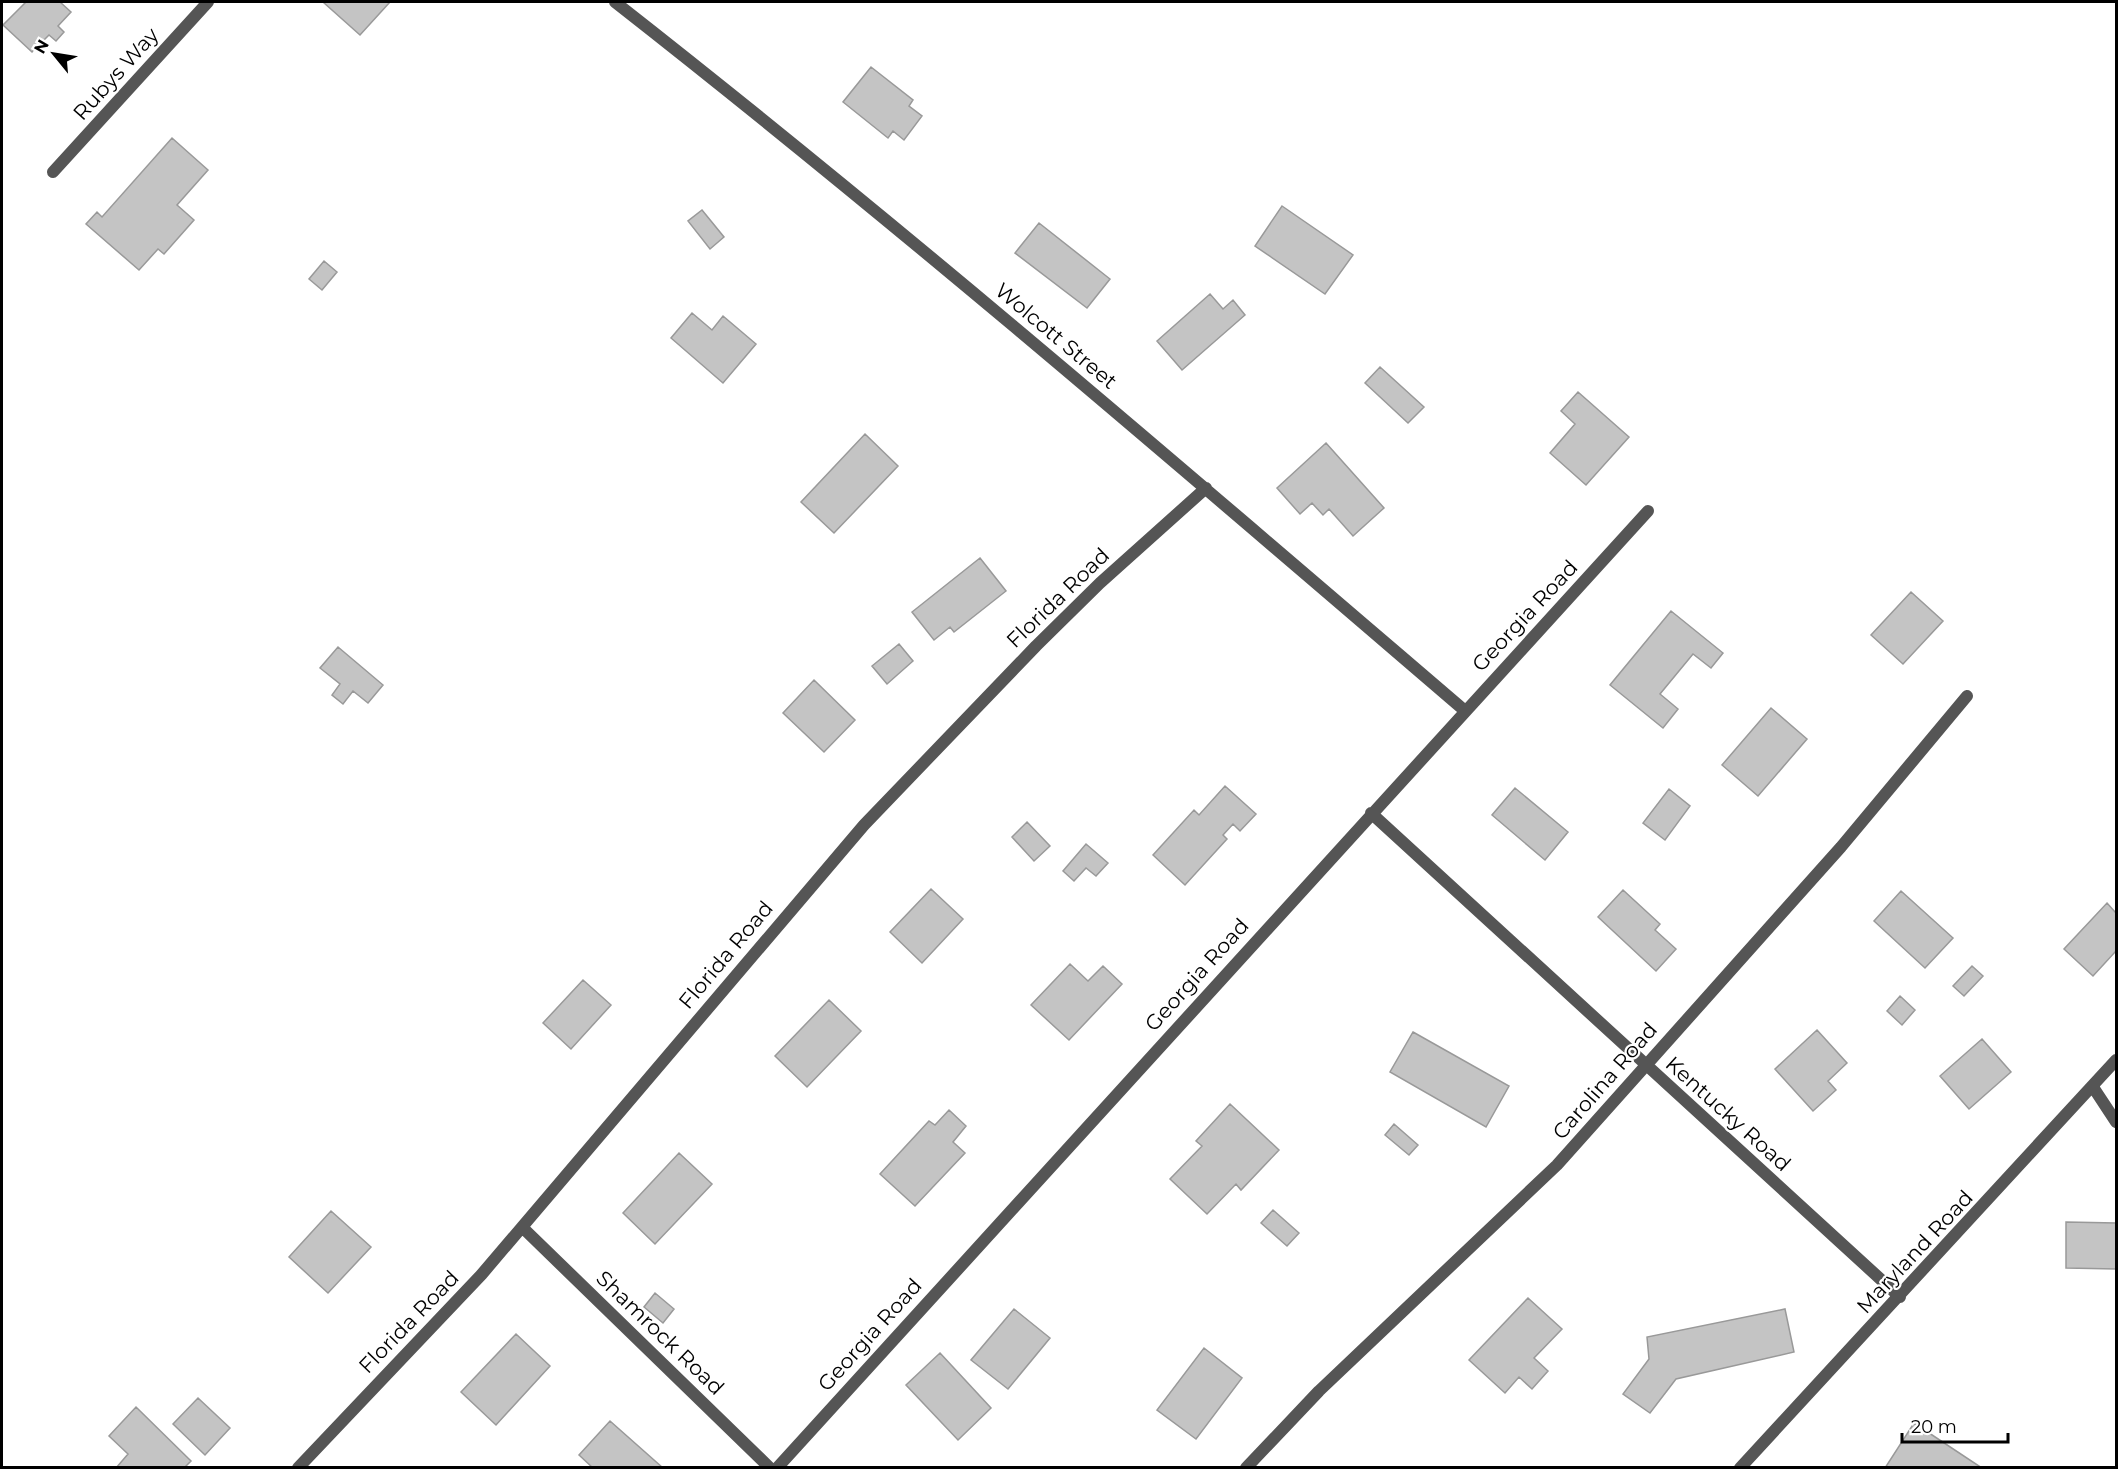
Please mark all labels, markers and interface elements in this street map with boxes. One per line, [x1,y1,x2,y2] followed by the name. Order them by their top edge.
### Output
[68,22,164,125] street label: Rubys Way
[24,24,84,84] north arrow
[30,36,53,57] text: N
[990,277,1122,394] street label: Wolcott Street
[1001,542,1114,653] street label: Florida Road
[1467,555,1583,677] street label: Georgia Road
[673,896,778,1014] street label: Florida Road
[1139,913,1254,1036] street label: Georgia Road
[1547,1017,1662,1144] street label: Carolina Road
[1661,1051,1796,1176] street label: Kentucky Road
[1851,1185,1978,1318] street label: Maryland Road
[353,1265,464,1378] street label: Florida Road
[591,1265,729,1400] street label: Shamrock Road
[812,1273,927,1396] street label: Georgia Road
[1902,1406,2008,1444] scale bar
[1911,1416,1957,1438] text: 20 m

